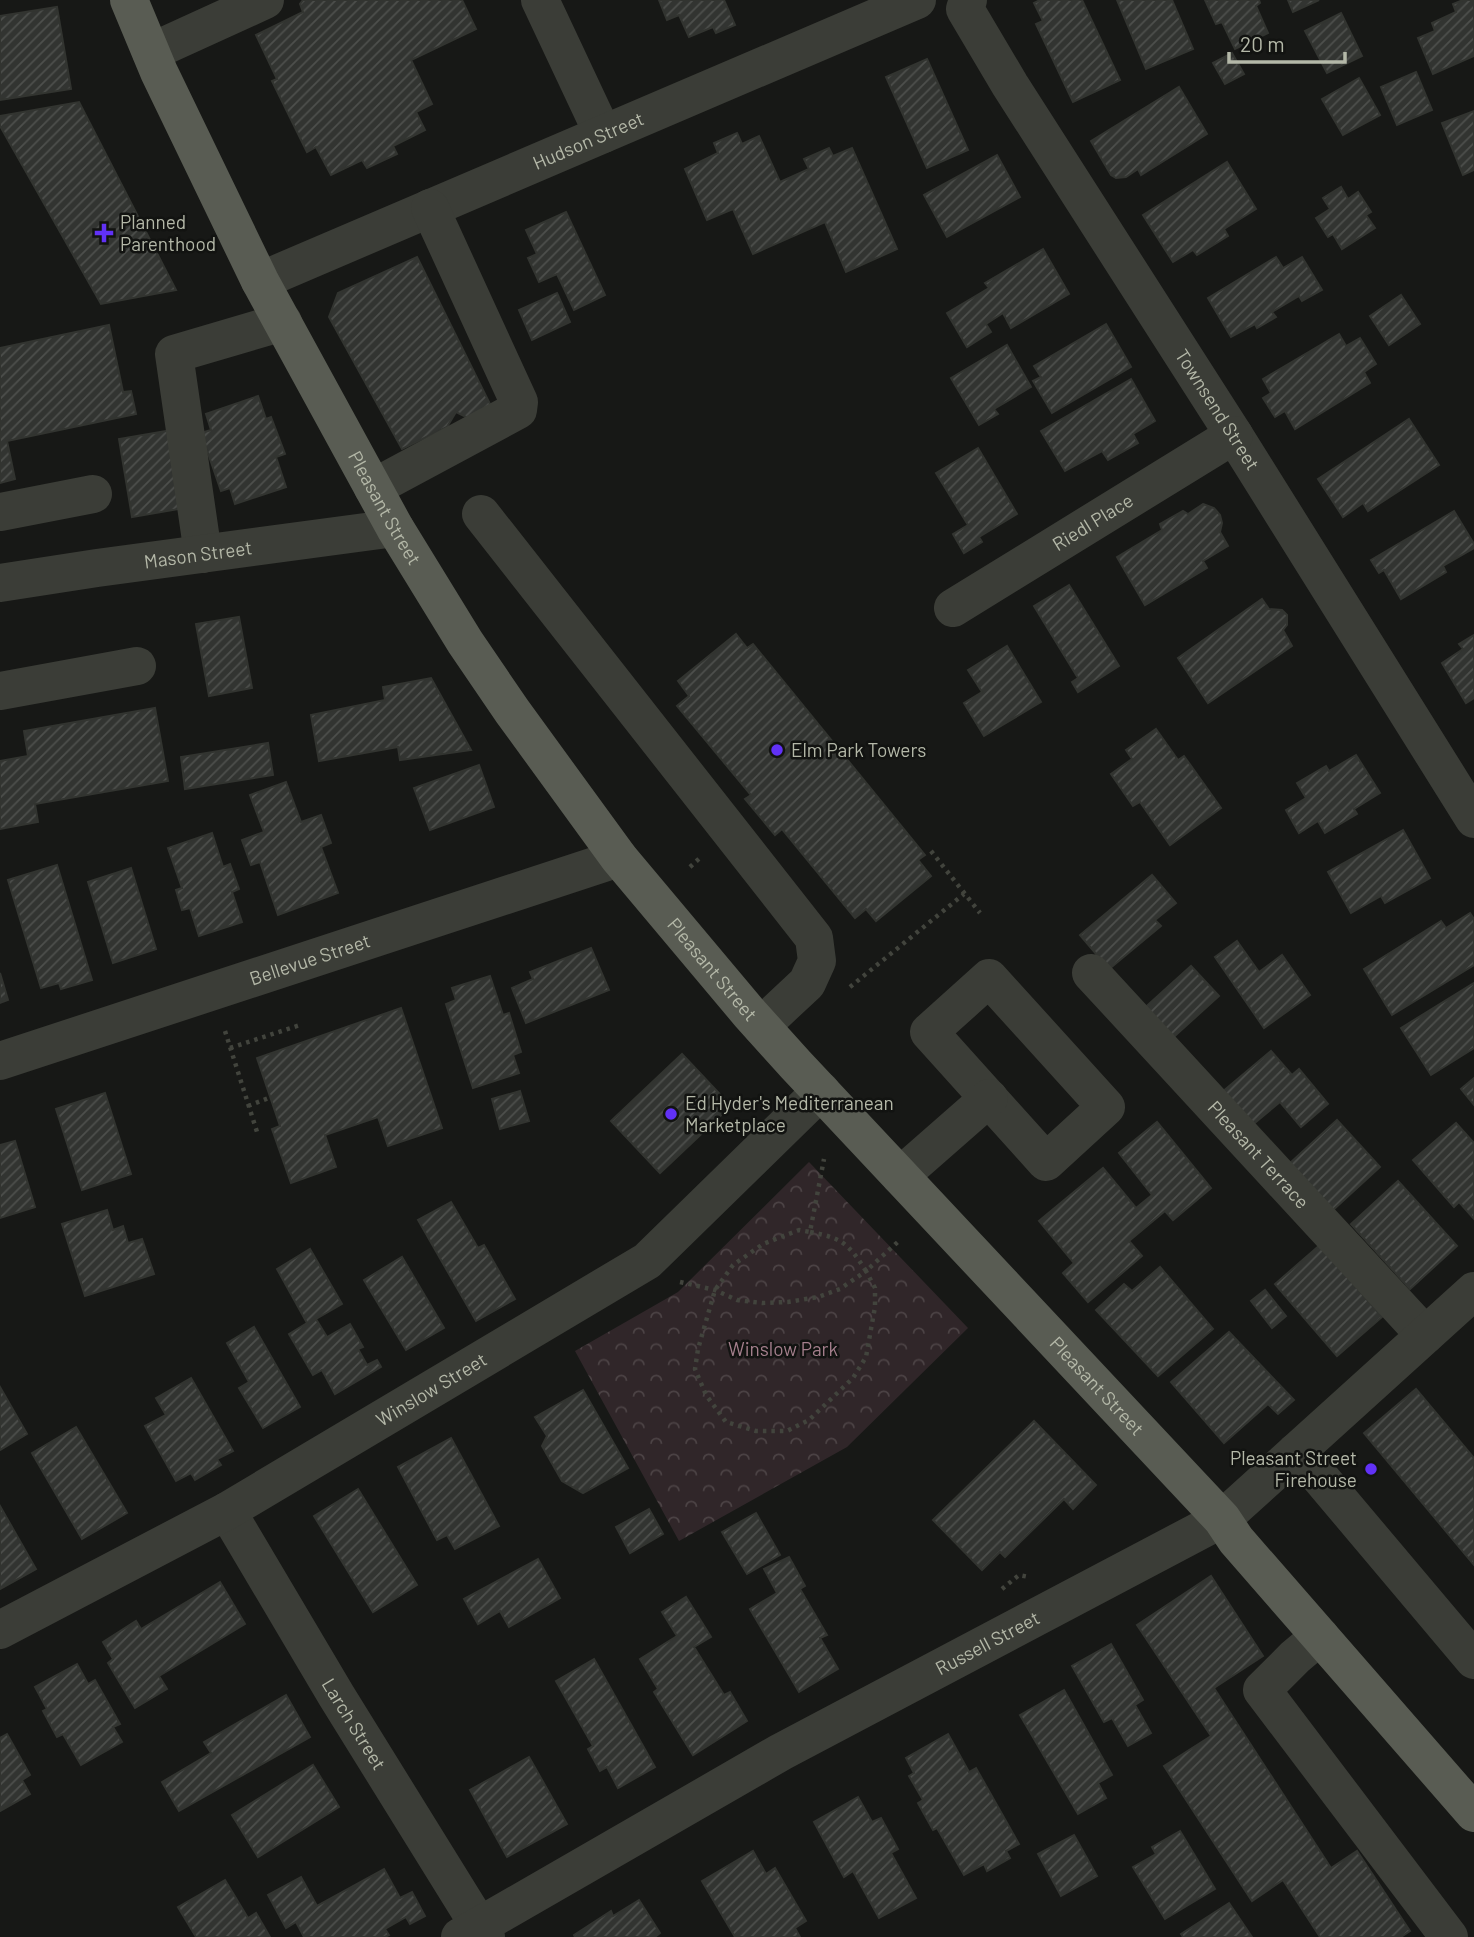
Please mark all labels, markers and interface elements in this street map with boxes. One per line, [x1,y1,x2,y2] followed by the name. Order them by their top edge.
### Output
[1229,21,1344,65] scale bar
[1240,31,1285,56] text: 20 m
[529,106,647,174] street label: Hudson Street
[120,210,216,255] place label: Planned Parenthood
[94,223,114,243] marker: Planned Parenthood
[1171,344,1265,474] street label: Townsend Street
[344,447,427,569] street label: Pleasant Street
[1048,488,1137,555] street label: Riedl Place
[142,535,253,573] street label: Mason Street
[791,738,926,761] place label: Elm Park Towers
[769,742,785,758] marker: Elm Park Towers
[663,913,762,1025] street label: Pleasant Street
[246,928,373,989] street label: Bellevue Street
[685,1091,894,1136] place label: Ed Hyder's Mediterranean Marketplace
[1203,1096,1314,1213] street label: Pleasant Terrace
[663,1106,679,1122] marker: Ed Hyder's Mediterranean Marketplace
[1045,1331,1149,1440] street label: Pleasant Street
[728,1337,838,1360] park label: Winslow Park
[372,1347,490,1431] street label: Winslow Street
[1230,1446,1357,1491] place label: Pleasant Street Firehouse
[1363,1461,1379,1477] marker: Pleasant Street Firehouse
[931,1606,1043,1679] street label: Russell Street
[318,1674,391,1774] street label: Larch Street

